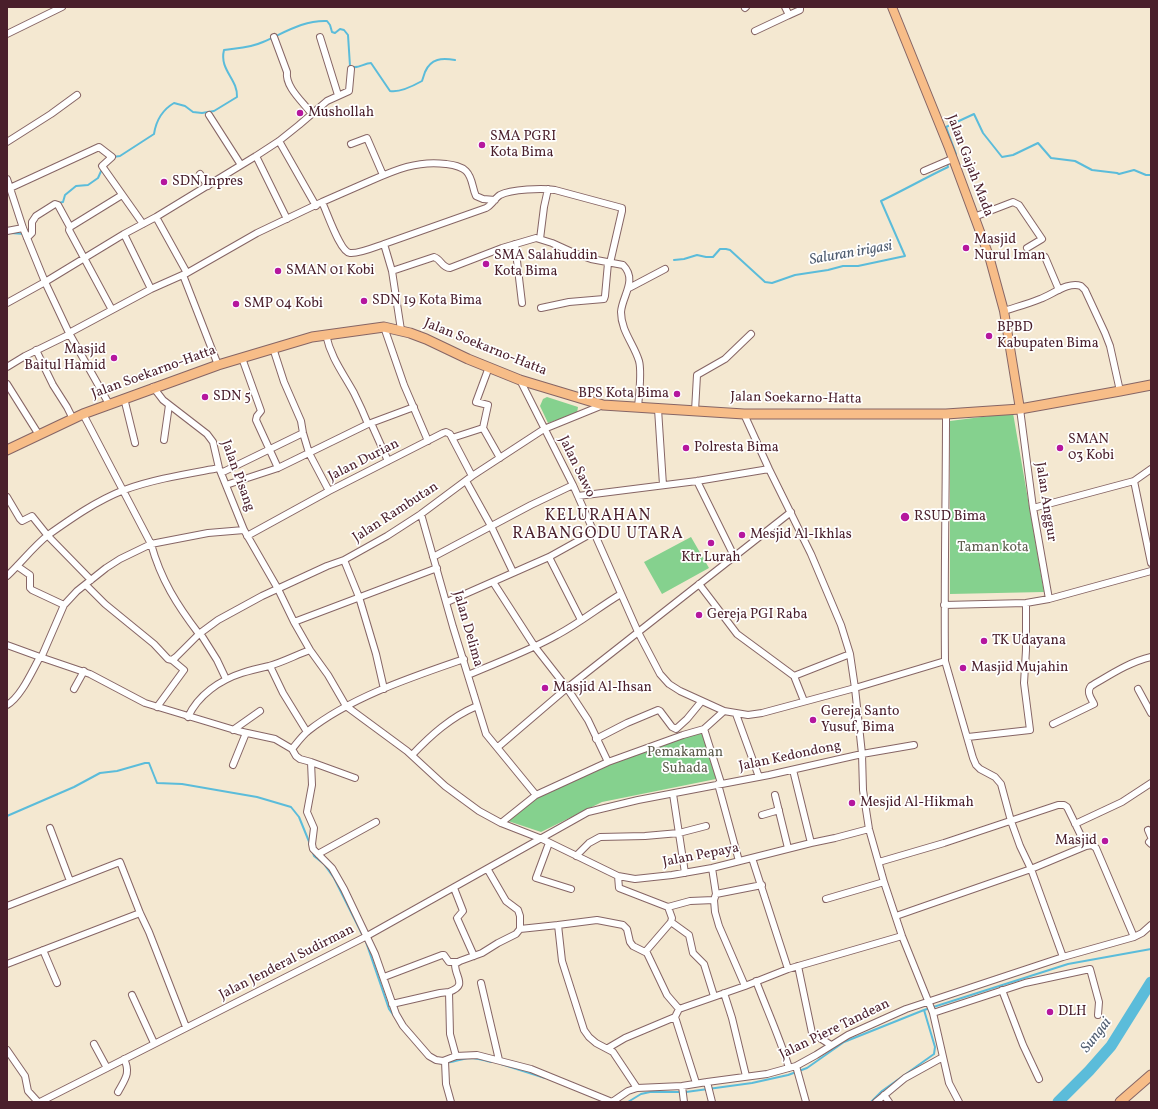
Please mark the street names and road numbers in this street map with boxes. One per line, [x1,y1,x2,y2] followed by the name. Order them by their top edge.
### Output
[942,113,996,219] street label: Jalan Gajah Mada
[421,316,549,380] street label: Jalan Soekarno-Hatta
[89,343,219,403] street label: Jalan Soekarno-Hatta
[730,389,862,409] street label: Jalan Soekarno-Hatta
[554,434,598,500] street label: Jalan Sawo
[326,436,402,486] street label: Jalan Durian
[216,438,258,514] street label: Jalan Pisang
[1030,461,1060,543] street label: Jalan Anggur
[350,479,442,547] street label: Jalan Rambutan
[448,589,486,669] street label: Jalan Delima
[737,738,843,776] street label: Jalan Kedondong
[661,840,741,872] street label: Jalan Pepaya
[217,922,357,1004] street label: Jalan Jenderal Sudirman
[777,996,893,1064] street label: Jalan Piere Tandean

